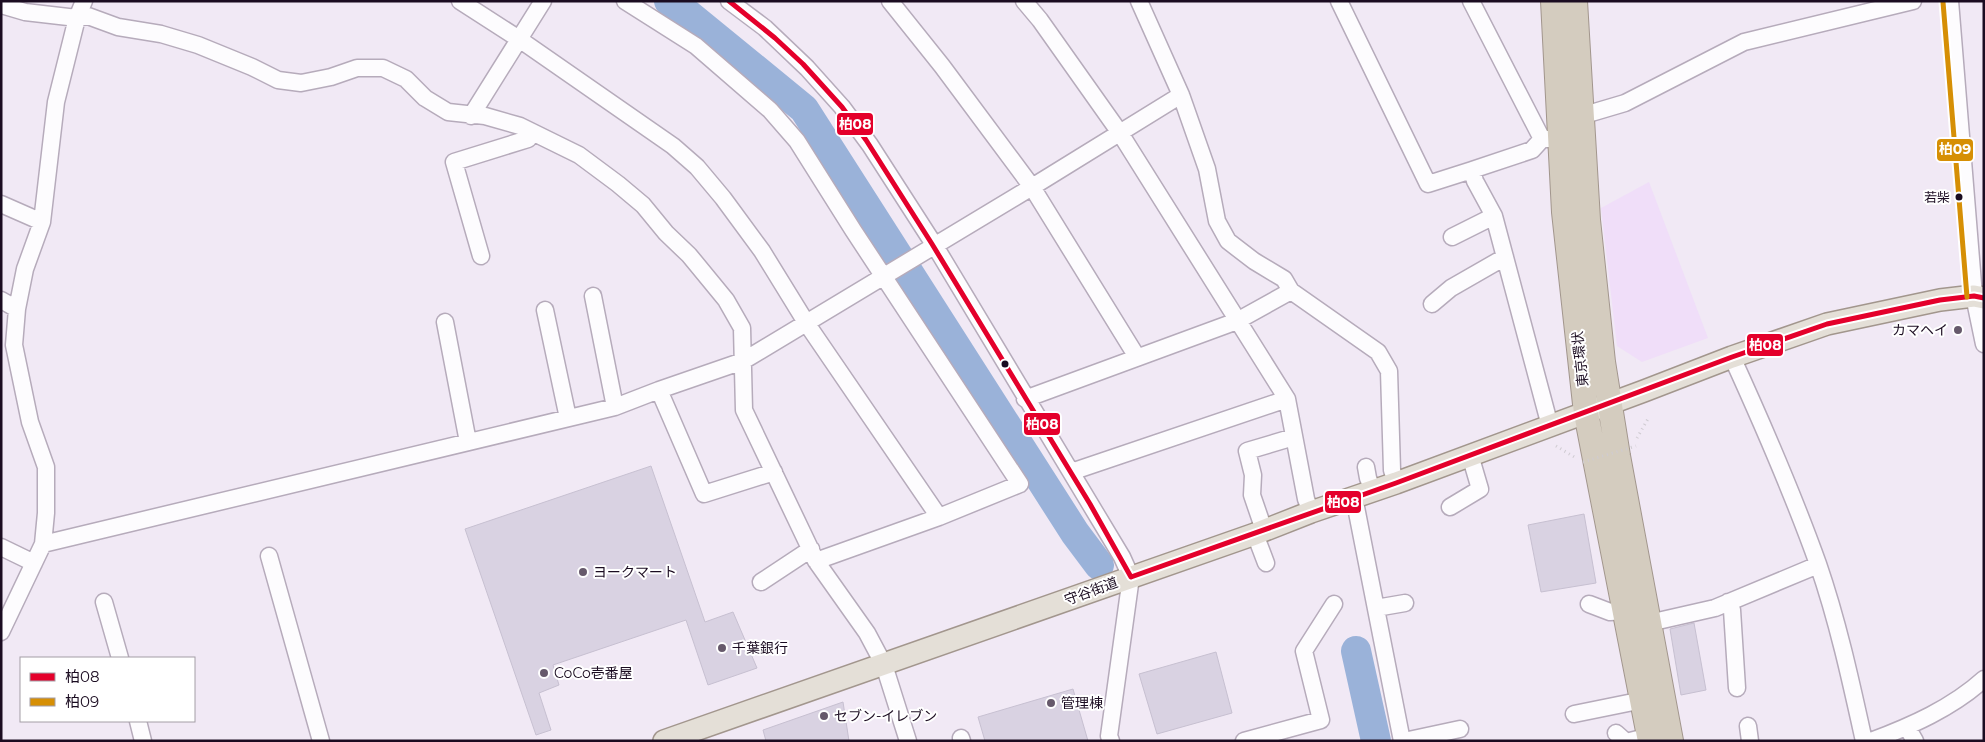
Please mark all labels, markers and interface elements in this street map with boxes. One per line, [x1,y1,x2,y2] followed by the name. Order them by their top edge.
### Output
[836,112,874,136] line badge: 柏08
[839,115,871,133] text: 柏08
[1936,138,1974,162] line badge: 柏09
[1939,140,1971,158] text: 柏09
[1924,189,1950,205] place label: 若柴
[1954,192,1964,202] marker: 若柴
[1892,321,1948,339] place label: カマヘイ
[1952,324,1964,336] marker: カマヘイ
[1568,330,1592,388] street label: 東京環状
[1746,333,1784,357] line badge: 柏08
[1749,336,1781,354] text: 柏08
[1000,359,1010,369] unlabelled marker
[1023,412,1061,436] line badge: 柏08
[1026,415,1058,433] text: 柏08
[1324,490,1362,514] line badge: 柏08
[1327,493,1359,511] text: 柏08
[593,563,677,581] place label: ヨークマート
[577,566,589,578] marker: ヨークマート
[1062,573,1120,609] street label: 守谷街道
[732,639,788,657] place label: 千葉銀行
[716,642,728,654] marker: 千葉銀行
[20,657,195,722] legend
[554,664,633,682] place label: CoCo壱番屋
[65,667,100,686] text: 柏08
[538,667,550,679] marker: CoCo壱番屋
[65,692,99,711] text: 柏09
[1061,694,1103,712] place label: 管理棟
[1045,697,1057,709] marker: 管理棟
[834,707,937,725] place label: セブン-イレブン
[818,710,830,722] marker: セブン-イレブン

